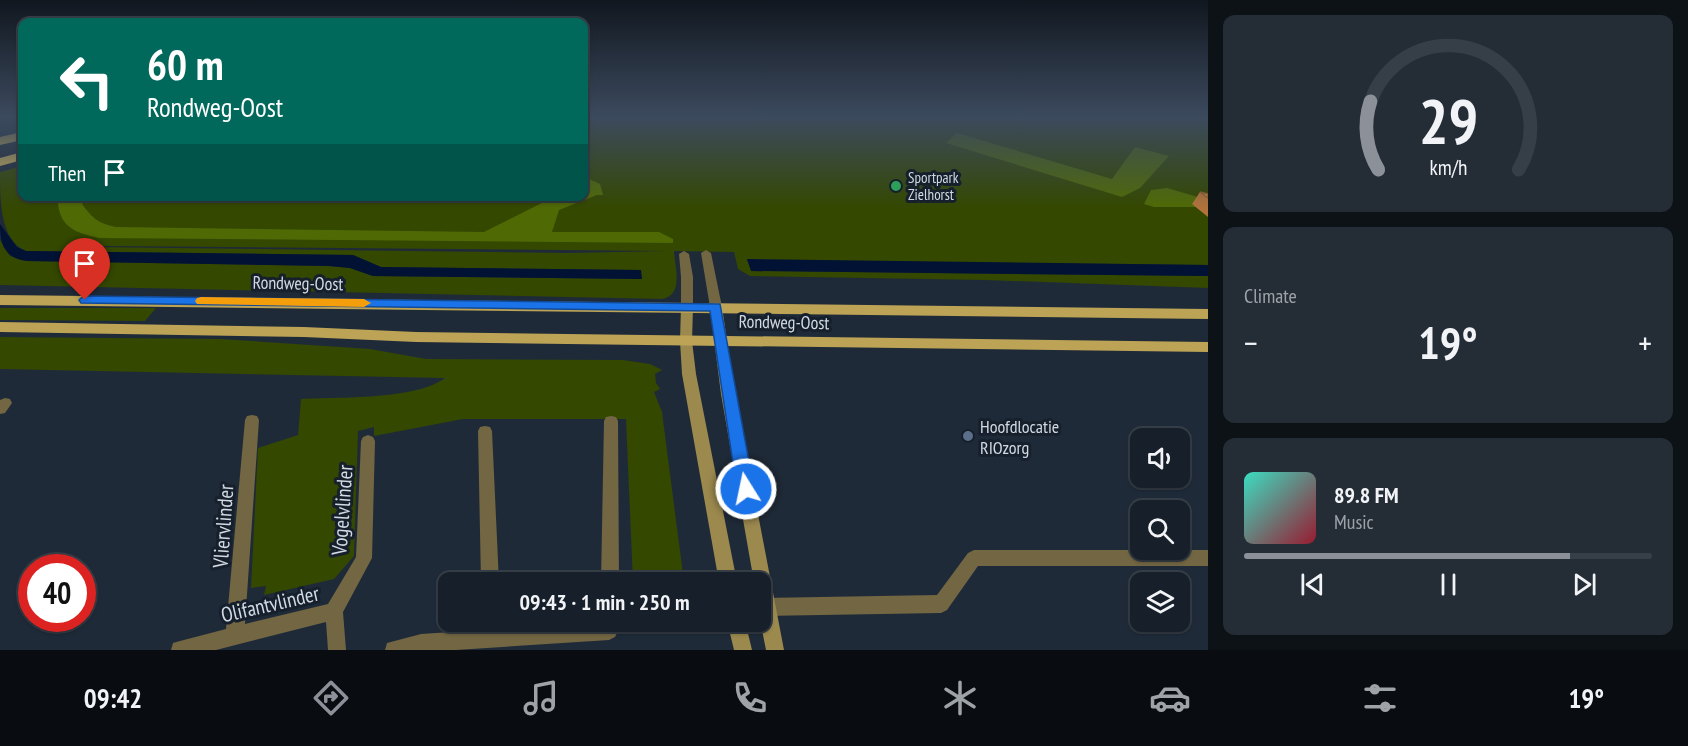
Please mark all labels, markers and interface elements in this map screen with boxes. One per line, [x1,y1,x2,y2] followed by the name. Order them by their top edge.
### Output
[147,37,224,92] text: 60 m
[48,42,126,120] icon: left
[1418,81,1478,162] text: 29
[147,90,283,124] text: Rondweg-Oost
[1429,154,1467,182] text: km/h
[98,156,131,189] icon: arrive
[48,159,86,187] text: Then
[908,168,959,204] place label: Sportpark Zielhorst
[889,179,903,193] marker: Sportpark Zielhorst
[59,238,110,300] pin
[68,247,101,280] icon: arrive
[252,271,344,295] street label: Rondweg-Oost
[1244,283,1297,309] text: Climate
[738,310,830,334] street label: Rondweg-Oost
[1418,313,1478,371] text: 19°
[1244,321,1258,364] text: −
[1638,321,1652,364] text: +
[980,415,1059,459] place label: Hoofdlocatie RIOzorg
[1130,428,1190,632] map controls
[1130,428,1190,488] button: sound
[961,429,975,443] marker: Hoofdlocatie RIOzorg
[714,457,778,521] position arrow
[325,464,359,557] street label: Vogelvlinder
[1334,481,1399,509] text: 89.8 FM
[207,483,239,570] street label: Vliervlinder
[1130,500,1190,560] button: search
[1334,509,1374,535] text: Music
[18,554,96,632] speed limit sign: 40
[1296,568,1329,601] icon: previous
[1432,568,1465,601] icon: pause
[1568,568,1601,601] icon: next
[1130,572,1190,632] button: layers
[218,580,322,628] street label: Olifantvlinder
[519,588,690,616] text: 09:43 · 1 min · 250 m
[310,677,352,719] icon: directions
[520,677,562,719] icon: music
[729,677,771,719] icon: phone
[939,677,981,719] icon: climate
[1149,677,1191,719] icon: car
[1359,677,1401,719] icon: filters
[84,681,142,715] text: 09:42
[1568,681,1604,715] text: 19°

